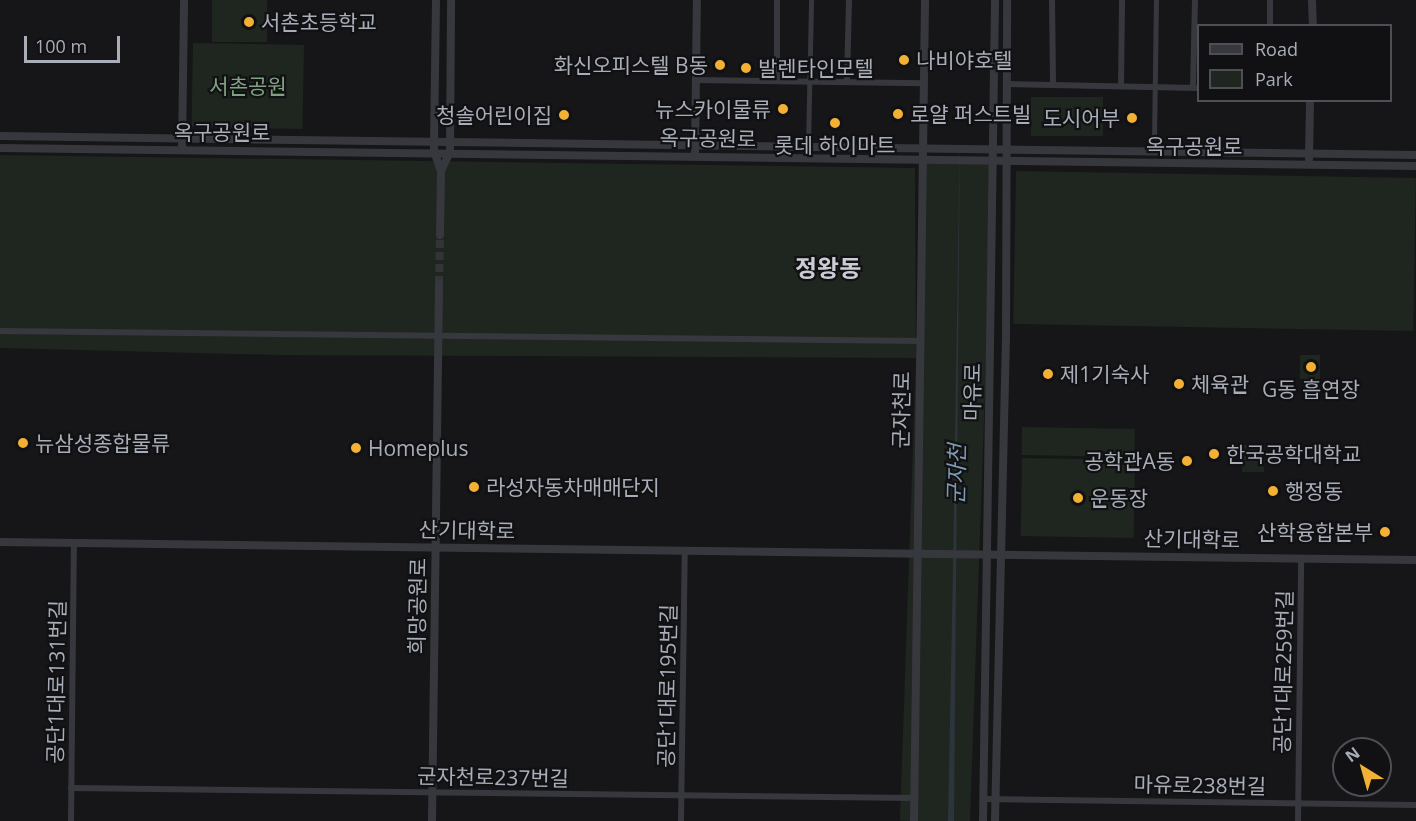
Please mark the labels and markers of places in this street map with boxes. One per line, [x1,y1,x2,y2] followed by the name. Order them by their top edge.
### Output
[261,9,377,35] place label: 서촌초등학교
[242,15,256,29] marker: 서촌초등학교
[916,47,1013,73] place label: 나비야호텔
[554,52,708,78] place label: 화신오피스텔 B동
[897,53,911,67] marker: 나비야호텔
[758,55,874,81] place label: 발렌타인모텔
[713,58,727,72] marker: 화신오피스텔 B동
[739,61,753,75] marker: 발렌타인모텔
[655,96,771,122] place label: 뉴스카이물류
[910,101,1031,127] place label: 로얄 퍼스트빌
[436,102,552,128] place label: 청솔어린이집
[776,102,790,116] marker: 뉴스카이물류
[1043,105,1120,131] place label: 도시어부
[891,107,905,121] marker: 로얄 퍼스트빌
[557,108,571,122] marker: 청솔어린이집
[1125,111,1139,125] marker: 도시어부
[828,116,842,130] marker: 롯데 하이마트
[774,132,896,158] place label: 롯데 하이마트
[1304,360,1318,374] marker: G동 흡연장
[1060,361,1149,387] place label: 제1기숙사
[1041,367,1055,381] marker: 제1기숙사
[1191,371,1249,397] place label: 체육관
[1262,376,1360,402] place label: G동 흡연장
[1172,377,1186,391] marker: 체육관
[35,430,170,456] place label: 뉴삼성종합물류
[368,435,468,461] place label: Homeplus
[16,436,30,450] marker: 뉴삼성종합물류
[349,441,363,455] marker: Homeplus
[1226,441,1361,467] place label: 한국공학대학교
[1207,447,1221,461] marker: 한국공학대학교
[1084,448,1175,474] place label: 공학관A동
[1180,454,1194,468] marker: 공학관A동
[486,474,660,500] place label: 라성자동차매매단지
[1285,478,1343,504] place label: 행정동
[467,480,481,494] marker: 라성자동차매매단지
[1266,484,1280,498] marker: 행정동
[1090,485,1148,511] place label: 운동장
[1071,491,1085,505] marker: 운동장
[1257,519,1373,545] place label: 산학융합본부
[1378,525,1392,539] marker: 산학융합본부

